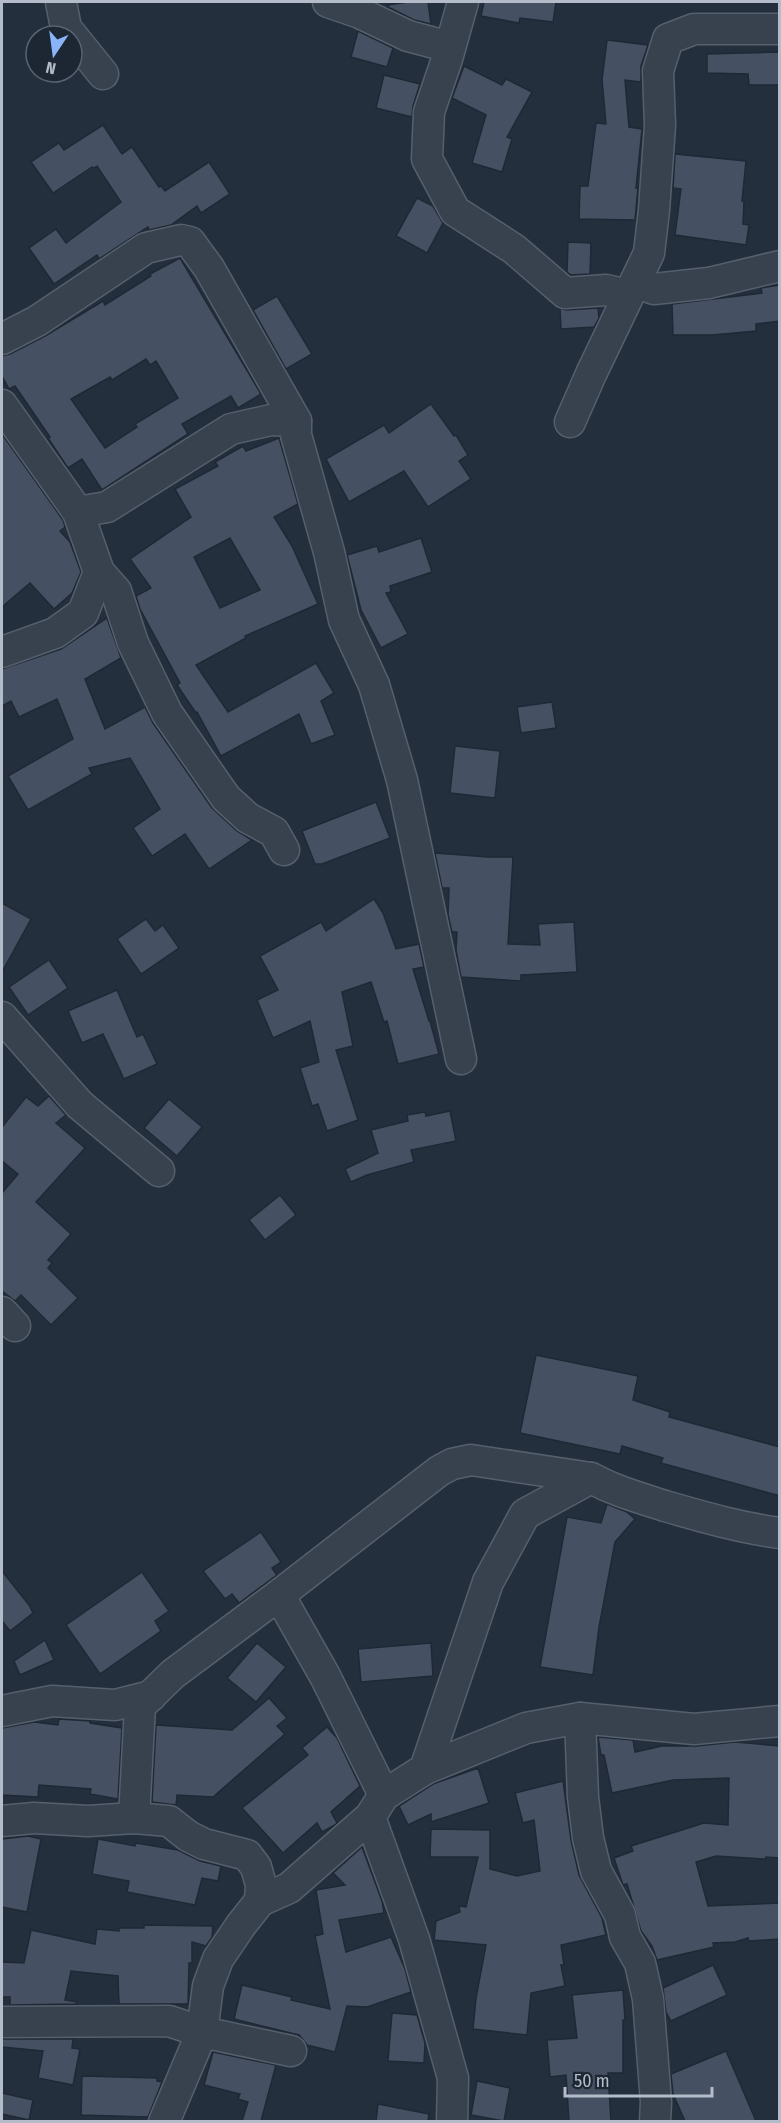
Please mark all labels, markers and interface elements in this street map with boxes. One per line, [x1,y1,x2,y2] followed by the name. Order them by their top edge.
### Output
[24,24,84,84] north arrow
[44,58,58,78] text: N
[565,2060,712,2098] scale bar
[574,2070,610,2092] text: 50 m

